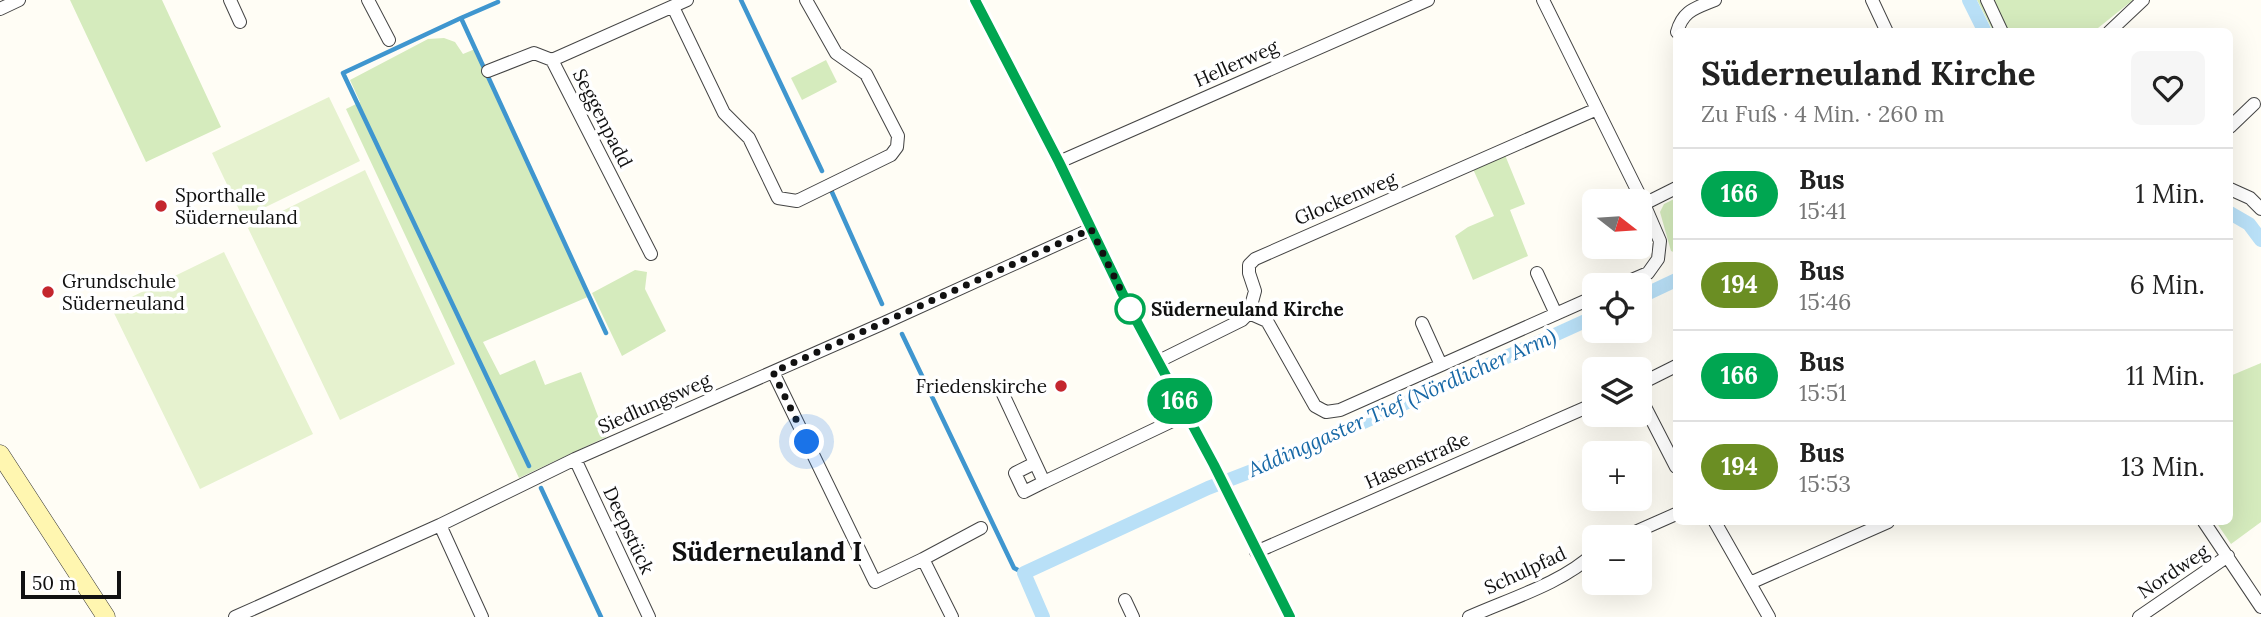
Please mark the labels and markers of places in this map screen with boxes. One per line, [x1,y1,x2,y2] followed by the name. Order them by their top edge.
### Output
[175,183,298,229] place label: Sporthalle Süderneuland
[153,198,169,214] marker: Sporthalle Süderneuland
[62,269,185,315] place label: Grundschule Süderneuland
[40,284,56,300] marker: Grundschule Süderneuland
[1115,294,1145,324] marker: Süderneuland Kirche
[1151,297,1344,321] place label: Süderneuland Kirche
[916,374,1047,398] place label: Friedenskirche
[1053,378,1069,394] marker: Friedenskirche

